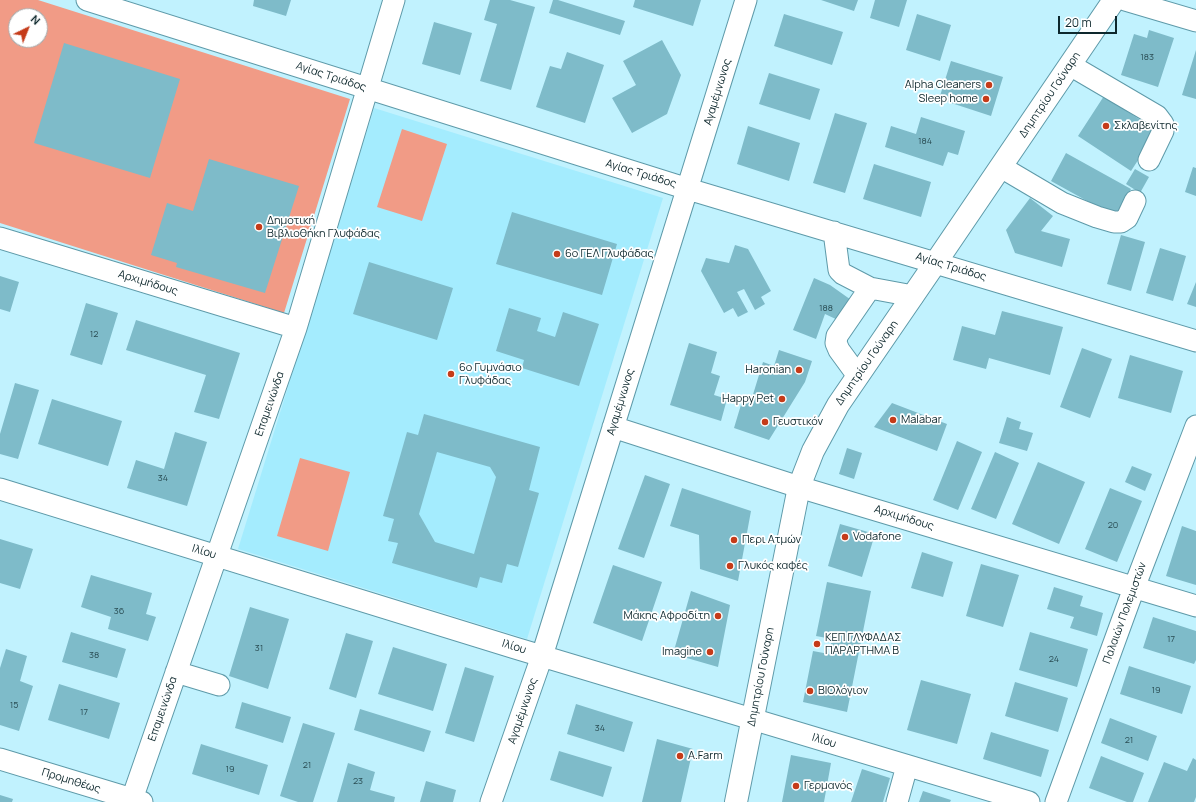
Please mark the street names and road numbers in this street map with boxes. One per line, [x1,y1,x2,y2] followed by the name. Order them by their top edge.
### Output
[1016,50,1084,140] street label: Δημητρίου Γούναρη
[702,57,734,127] street label: Αγαμέμνωνος
[294,59,368,95] street label: Αγίας Τριάδος
[604,157,678,191] street label: Αγίας Τριάδος
[914,250,988,284] street label: Αγίας Τριάδος
[117,268,179,298] street label: Αρχιμήδους
[833,318,901,408] street label: Δημητρίου Γούναρη
[605,367,637,437] street label: Αγαμέμνωνος
[253,370,287,438] street label: Επαμεινώνδα
[873,503,935,533] street label: Αρχιμήδους
[190,542,218,562] street label: Ιλίου
[1100,560,1150,666] street label: Παλαιών Πολεμιστών
[745,626,777,728] street label: Δημητρίου Γούναρη
[500,637,528,657] street label: Ιλίου
[146,675,180,743] street label: Επαμεινώνδα
[506,676,540,746] street label: Αγαμέμνωνος
[810,731,838,751] street label: Ιλίου
[40,766,102,796] street label: Προμηθέως

